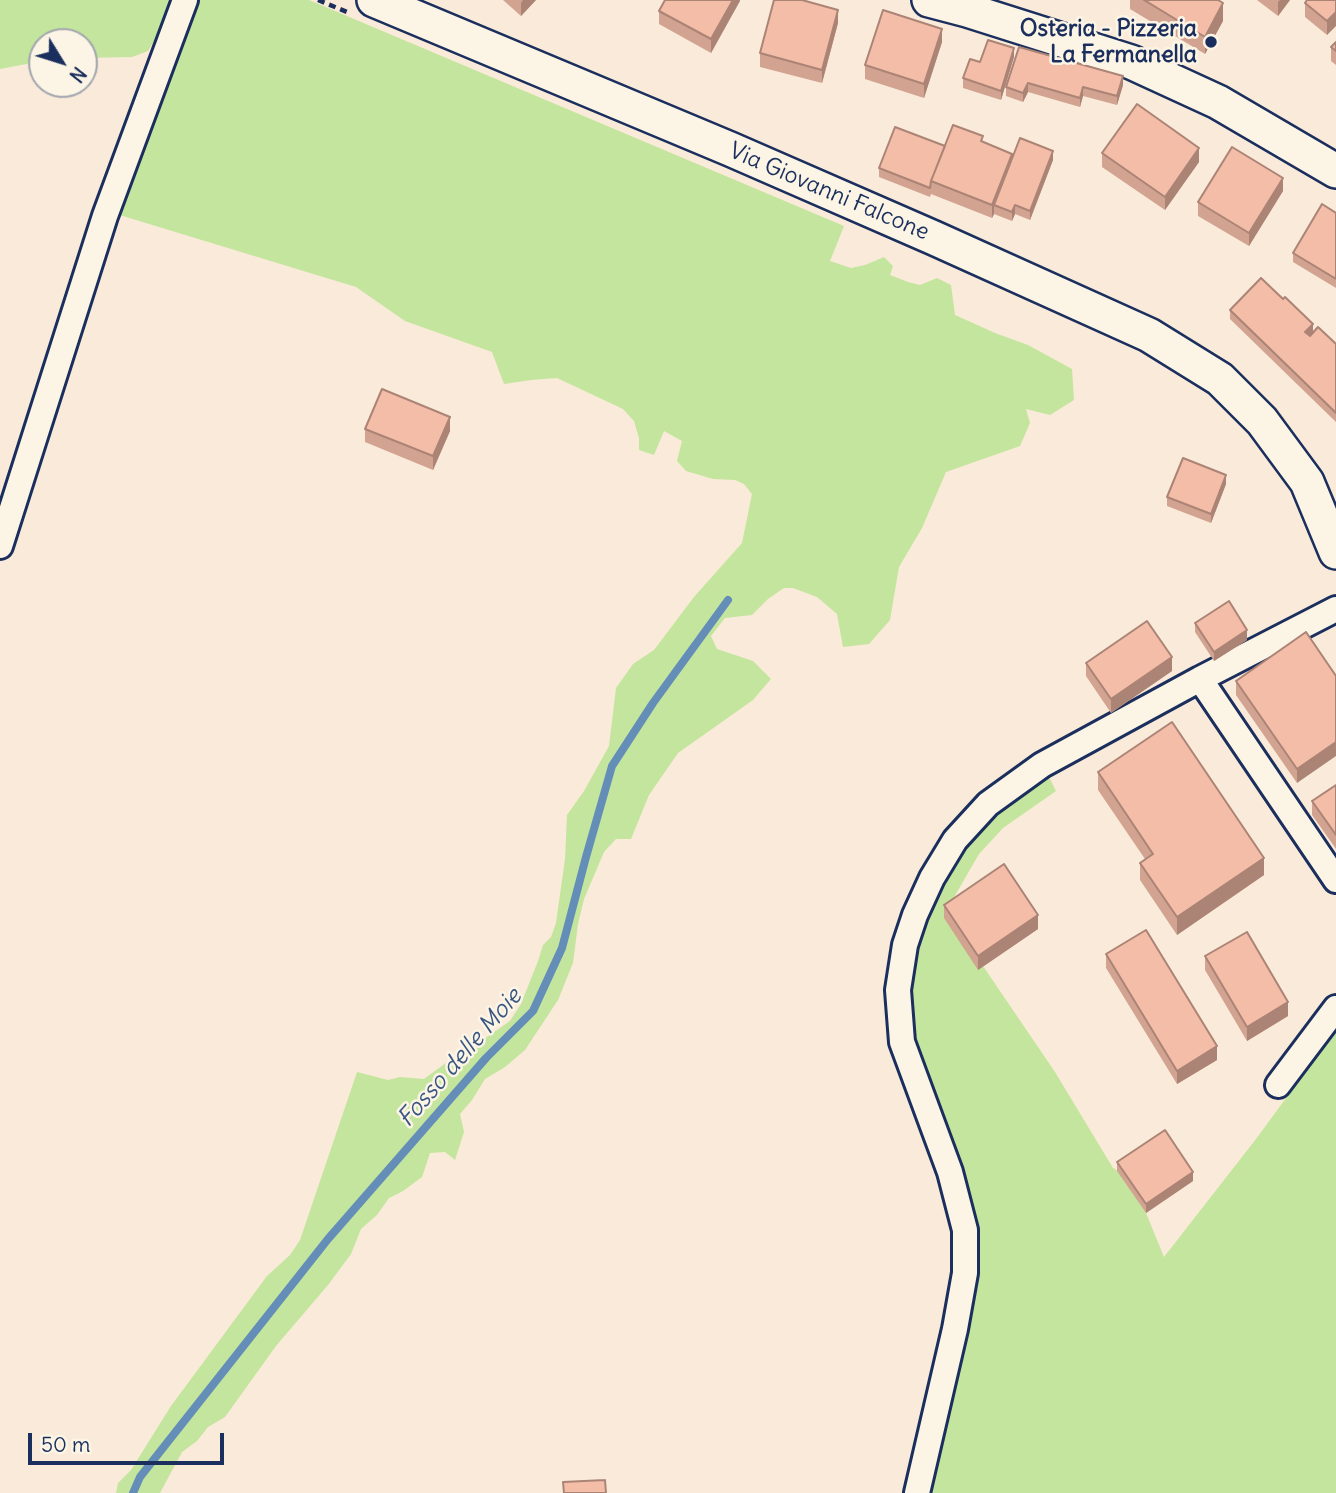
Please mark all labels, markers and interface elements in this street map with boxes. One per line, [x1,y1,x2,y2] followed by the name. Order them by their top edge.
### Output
[1020,15,1197,69] place label: Osteria - Pizzeria La Fermanella
[28,28,98,98] north arrow
[1203,34,1219,50] marker: Osteria - Pizzeria La Fermanella
[64,62,91,87] text: N
[725,137,933,247] street label: Via Giovanni Falcone
[392,983,528,1133] water label: Fosso delle Moie
[32,1420,228,1464] scale bar
[41,1431,90,1458] text: 50 m

